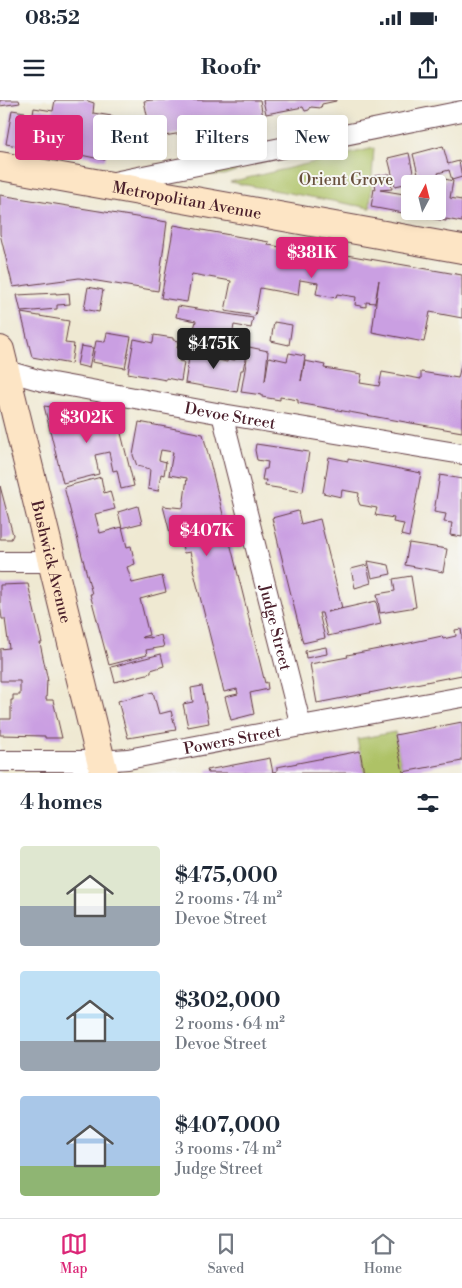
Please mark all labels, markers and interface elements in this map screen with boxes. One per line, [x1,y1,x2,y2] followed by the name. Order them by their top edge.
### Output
[25,6,80,30] text: 08:52
[20,54,48,82] icon: menu
[201,54,261,81] text: Roofr
[414,54,442,82] icon: share
[15,115,83,160] chip: Buy
[93,115,167,160] chip: Rent
[177,115,267,160] chip: Filters
[277,115,348,160] chip: New
[299,170,393,190] park label: Orient Grove
[401,175,446,220] north arrow
[401,175,446,220] map controls
[111,177,263,224] street label: Metropolitan Avenue
[277,236,347,279] pin: $381K
[287,243,337,263] text: $381K
[179,328,249,370] pin: $475K
[188,334,240,354] text: $475K
[183,398,277,434] street label: Devoe Street
[52,402,122,444] pin: $302K
[60,408,114,428] text: $302K
[26,498,76,625] street label: Bushwick Avenue
[172,514,242,557] pin: $407K
[180,521,234,541] text: $407K
[254,581,296,673] street label: Judge Street
[182,721,283,759] street label: Powers Street
[414,789,442,817] icon: filters
[20,790,102,816] text: 4 homes
[175,863,278,889] text: $475,000
[60,866,120,926] icon: home
[175,889,282,909] text: 2 rooms · 74 m²
[175,909,267,929] text: Devoe Street
[175,988,281,1014] text: $302,000
[60,991,120,1051] icon: home
[175,1014,285,1034] text: 2 rooms · 64 m²
[175,1034,267,1054] text: Devoe Street
[175,1113,280,1139] text: $407,000
[60,1116,120,1176] icon: home
[175,1139,282,1159] text: 3 rooms · 74 m²
[175,1159,263,1179] text: Judge Street
[60,1230,88,1278] tab: Map
[207,1230,244,1278] tab: Saved
[364,1230,402,1278] tab: Home

